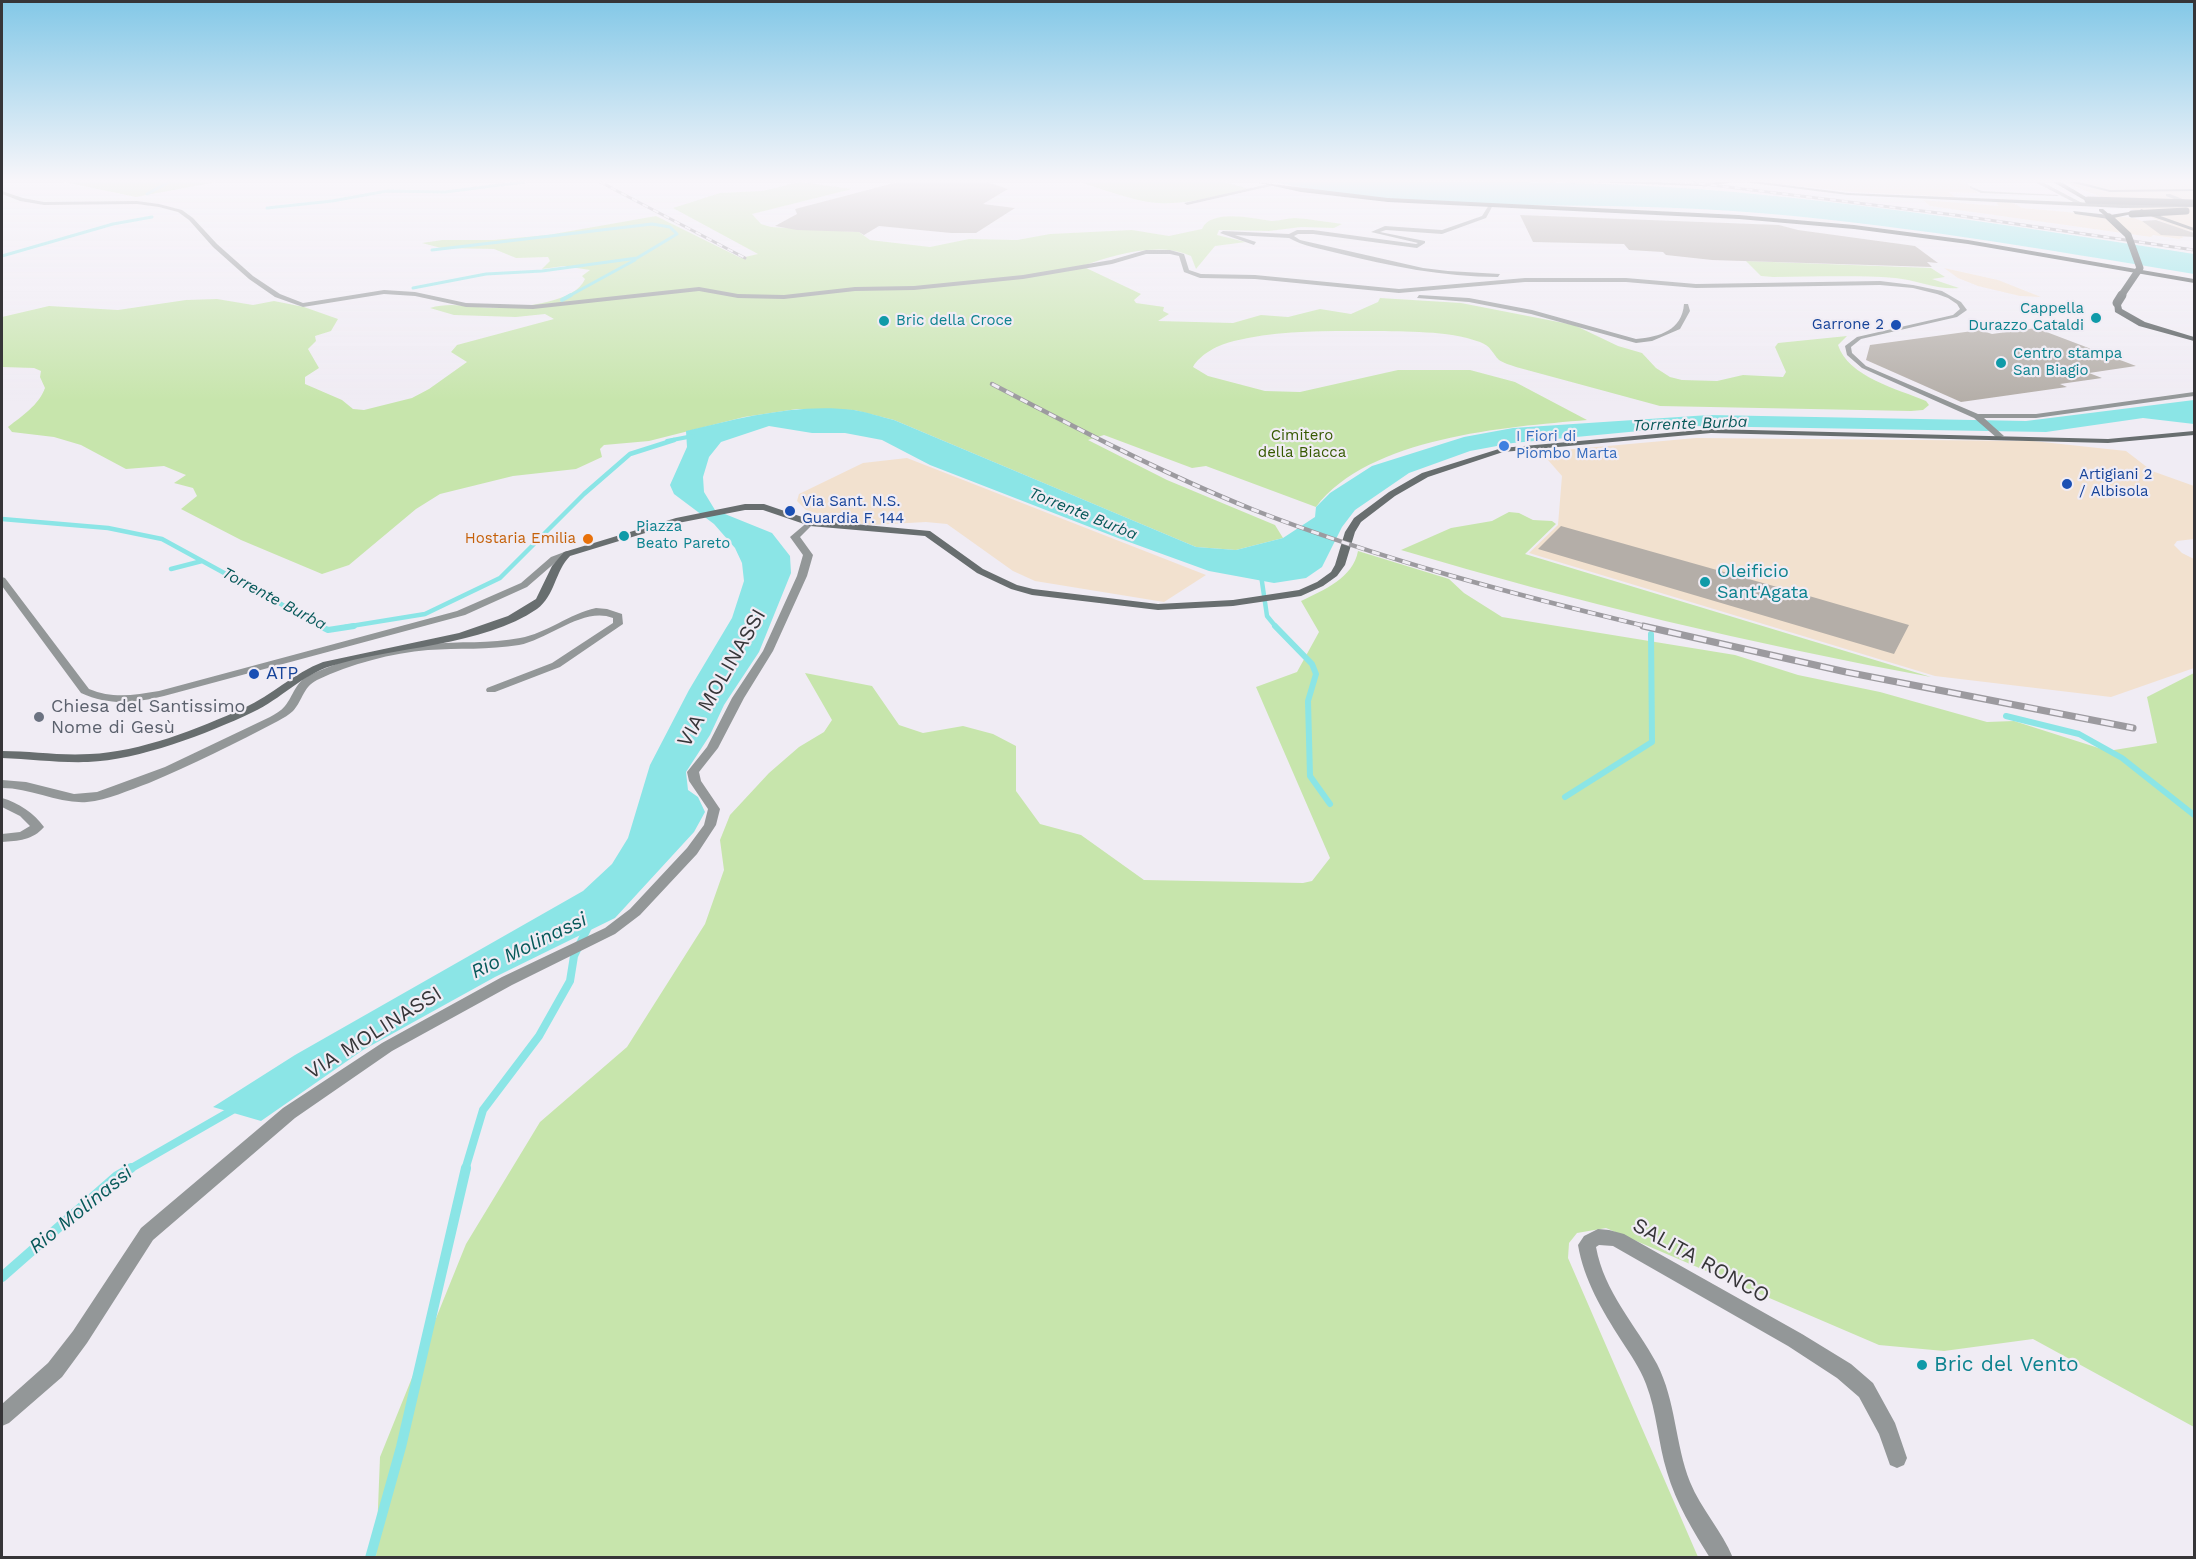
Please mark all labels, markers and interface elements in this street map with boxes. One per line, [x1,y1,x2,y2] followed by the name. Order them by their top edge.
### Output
[1968,300,2084,335] place label: Cappella Durazzo Cataldi
[2089,311,2103,325] marker: Cappella Durazzo Cataldi
[896,312,1012,330] place label: Bric della Croce
[877,314,891,328] marker: Bric della Croce
[1812,316,1884,334] place label: Garrone 2
[1889,318,1903,332] marker: Garrone 2
[2013,345,2122,380] place label: Centro stampa San Biagio
[1994,356,2008,370] marker: Centro stampa San Biagio
[1632,412,1748,436] water label: Torrente Burba
[1258,427,1346,462] park label: Cimitero della Biacca
[1516,428,1618,463] place label: I Fiori di Piombo Marta
[1497,439,1511,453] marker: I Fiori di Piombo Marta
[2079,466,2152,501] place label: Artigiani 2 / Albisola
[2060,477,2074,491] marker: Artigiani 2 / Albisola
[1026,484,1140,544] water label: Torrente Burba
[802,493,904,528] place label: Via Sant. N.S. Guardia F. 144
[783,504,797,518] marker: Via Sant. N.S. Guardia F. 144
[636,518,730,553] place label: Piazza Beato Pareto
[617,529,631,543] marker: Piazza Beato Pareto
[465,530,576,548] place label: Hostaria Emilia
[581,532,595,546] marker: Hostaria Emilia
[1717,561,1808,604] place label: Oleificio Sant'Agata
[219,564,329,634] water label: Torrente Burba
[1698,575,1712,589] marker: Oleificio Sant'Agata
[672,604,772,752] street label: VIA MOLINASSI
[266,663,298,685] place label: ATP
[247,667,261,681] marker: ATP
[51,696,245,738] place label: Chiesa del Santissimo Nome di Gesù
[32,710,46,724] marker: Chiesa del Santissimo Nome di Gesù
[467,908,591,984] water label: Rio Molinassi
[301,981,447,1085] street label: VIA MOLINASSI
[25,1161,137,1259] water label: Rio Molinassi
[1628,1213,1774,1309] street label: SALITA RONCO
[1934,1352,2079,1378] place label: Bric del Vento
[1915,1358,1929,1372] marker: Bric del Vento

